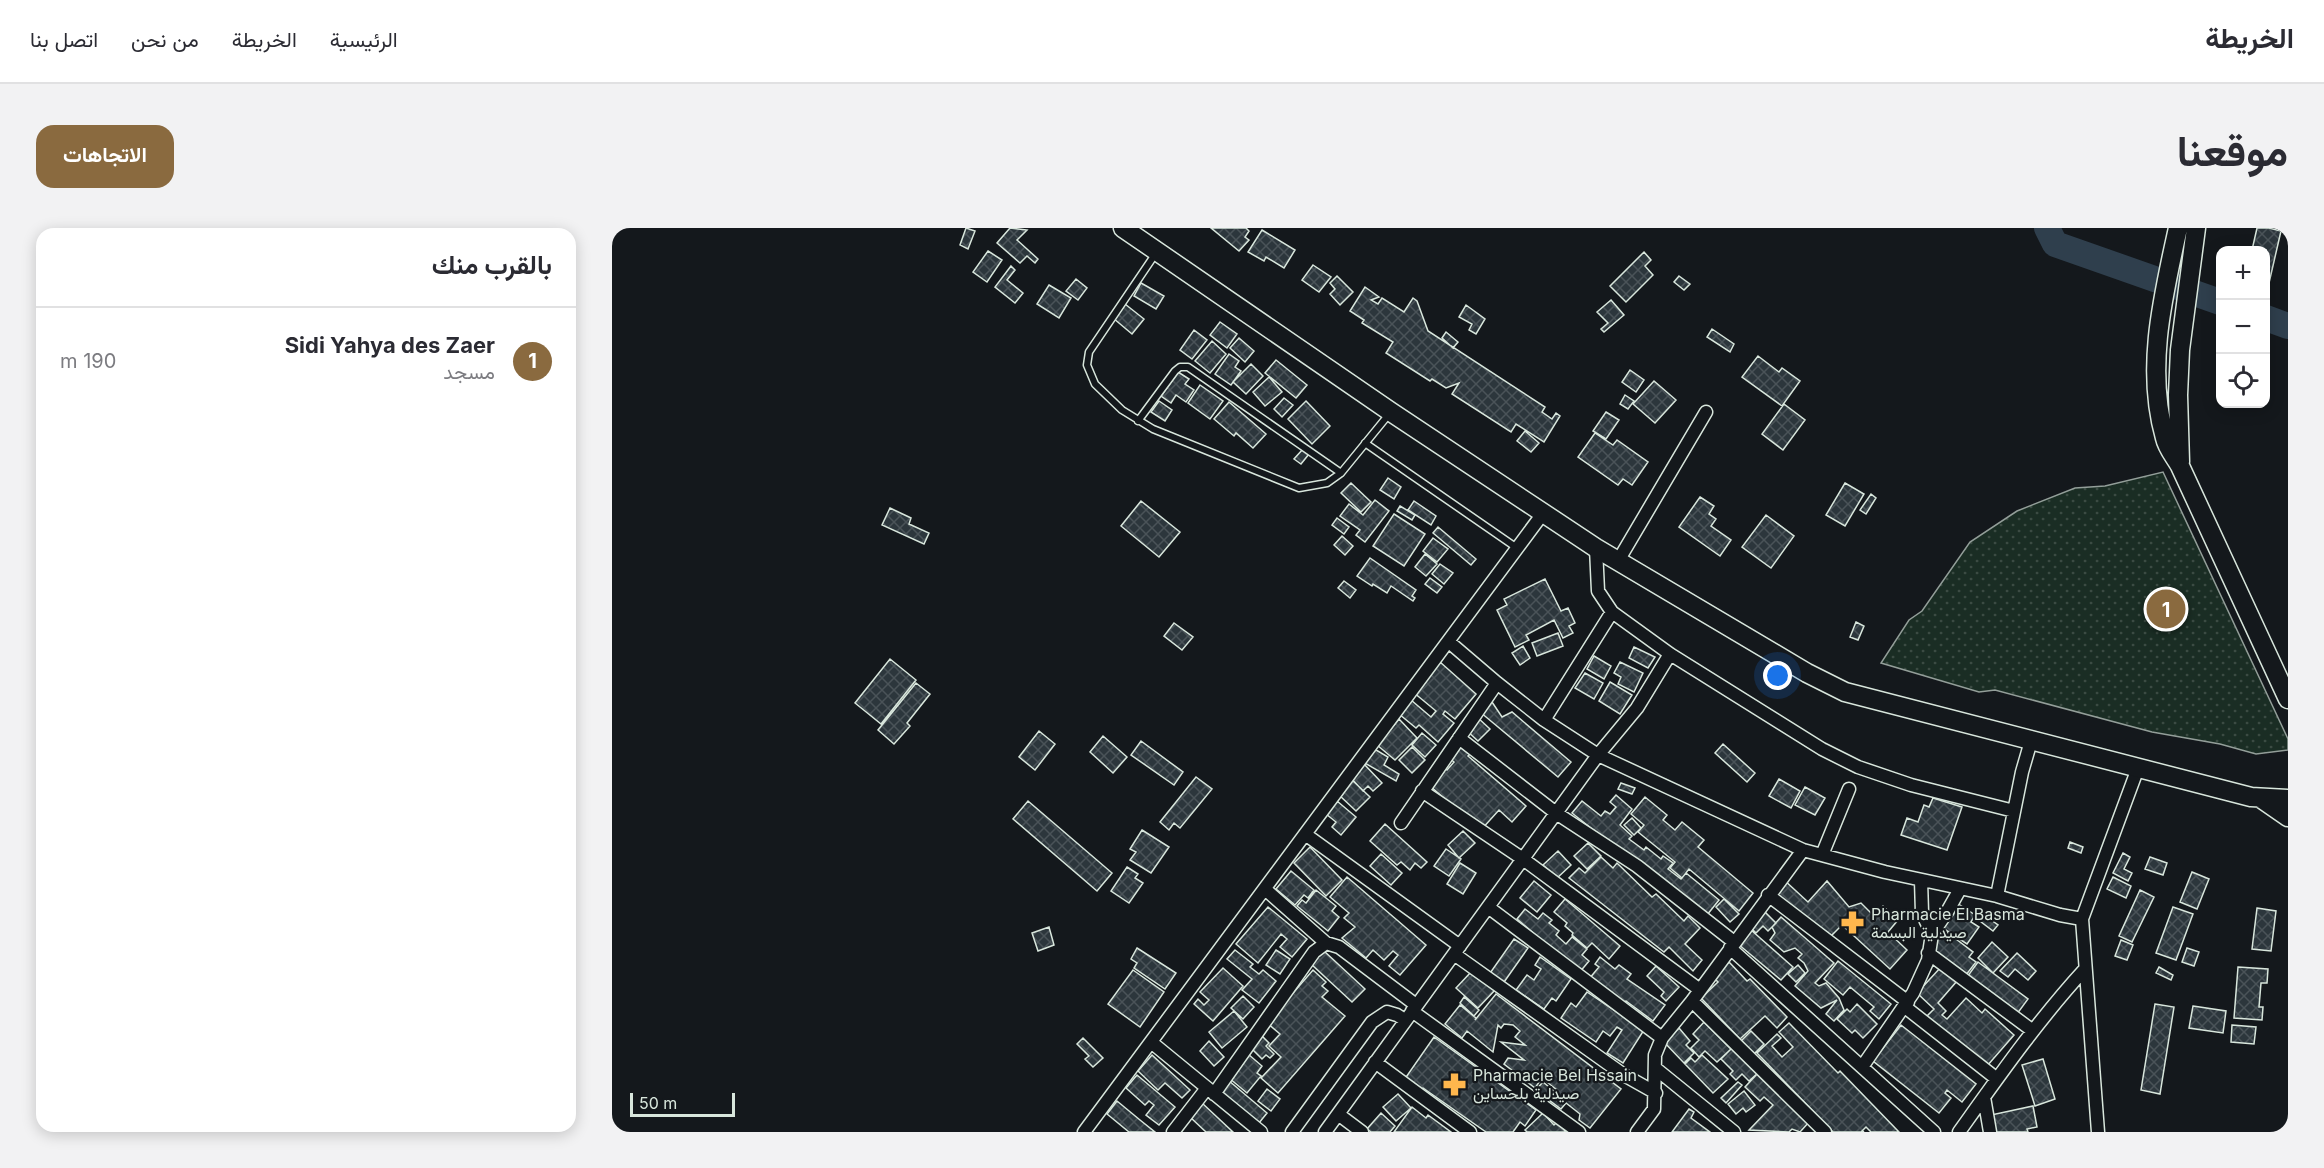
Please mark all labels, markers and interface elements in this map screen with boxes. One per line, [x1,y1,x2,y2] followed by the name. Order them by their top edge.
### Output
[2205,21,2294,55] text: الخريطة
[30,27,98,52] text: اتصل بنا
[131,27,199,52] text: من نحن
[232,27,297,52] text: الخريطة
[330,27,398,52] text: الرئيسية
[36,125,174,188] button: الاتجاهات
[2177,125,2288,176] text: موقعنا
[2216,246,2270,408] map controls
[2216,246,2270,300] button: +
[432,249,552,280] text: بالقرب منك
[2216,300,2270,354] button: −
[285,332,495,358] text: Sidi Yahya des Zaer
[60,349,116,373] text: 190 m
[528,349,537,373] text: 1
[2216,354,2270,408] button: locate
[443,360,495,384] text: مسجد
[2146,586,2186,632] pin: 1
[1763,661,1792,690] your location
[1871,904,2025,942] place label: Pharmacie El Basma صيدلية البسمة
[1840,910,1866,936] pharmacy icon: Pharmacie El Basma صيدلية البسمة
[1473,1065,1637,1104] place label: Pharmacie Bel Hssain صيدلية بلحساين
[1442,1071,1468,1097] pharmacy icon: Pharmacie Bel Hssain صيدلية بلحساين
[630,1090,735,1118] scale bar
[639,1093,677,1113] text: 50 m

